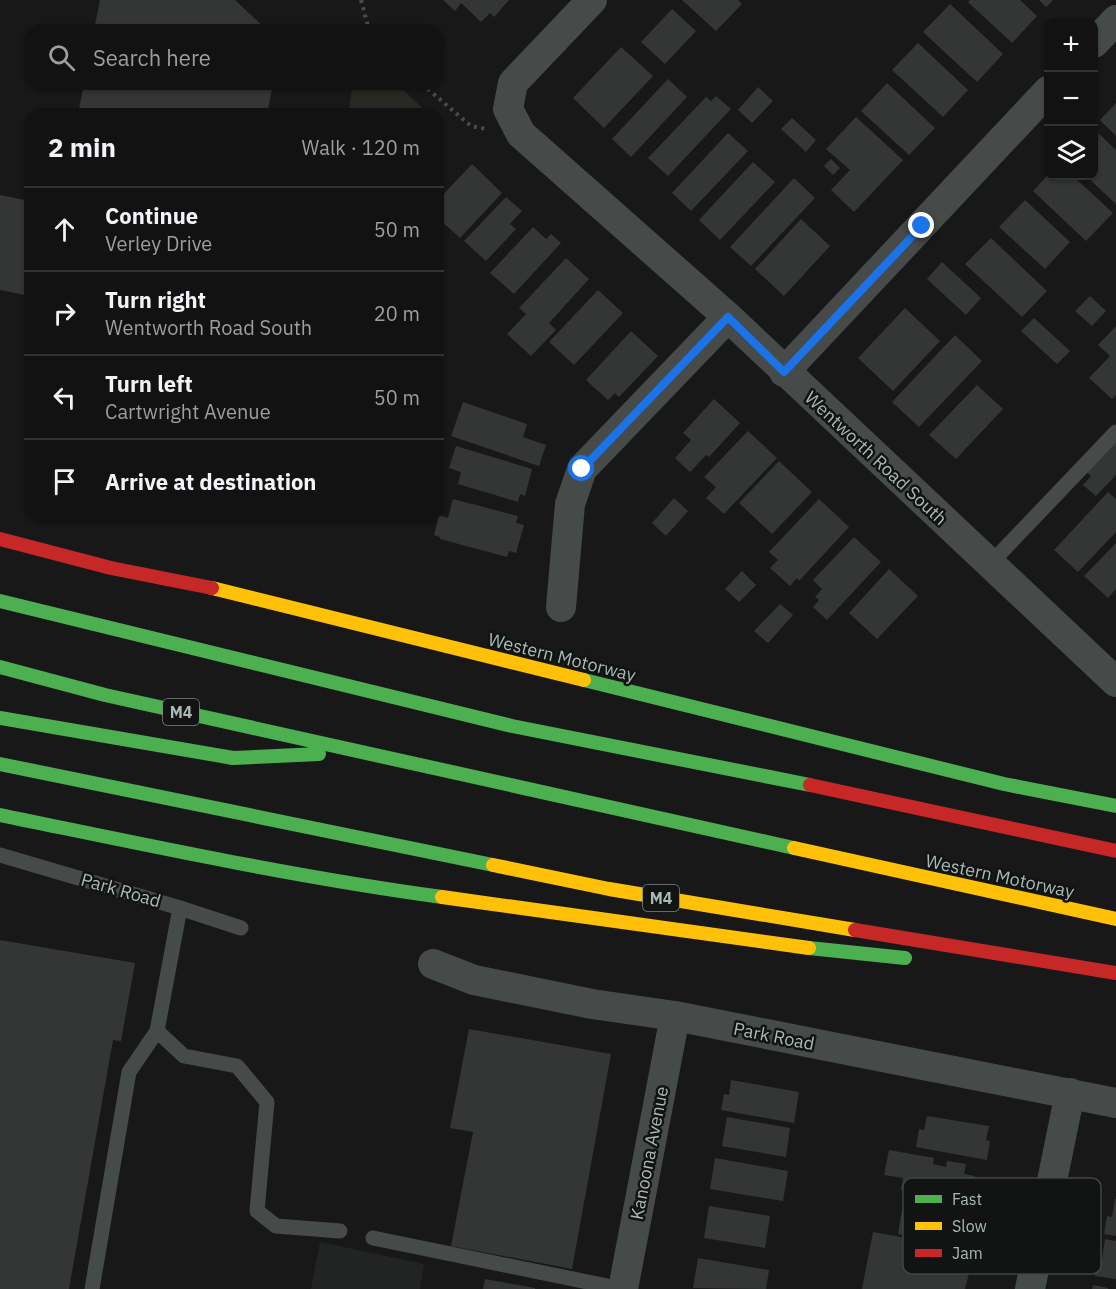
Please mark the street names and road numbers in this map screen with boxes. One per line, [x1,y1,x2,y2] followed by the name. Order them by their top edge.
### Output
[800,386,952,530] street label: Wentworth Road South
[486,628,638,686] street label: Western Motorway
[163,699,199,725] road number: M4
[924,849,1076,903] street label: Western Motorway
[78,868,164,912] street label: Park Road
[643,885,679,911] road number: M4
[732,1017,816,1055] street label: Park Road
[625,1084,673,1222] street label: Kanoona Avenue

